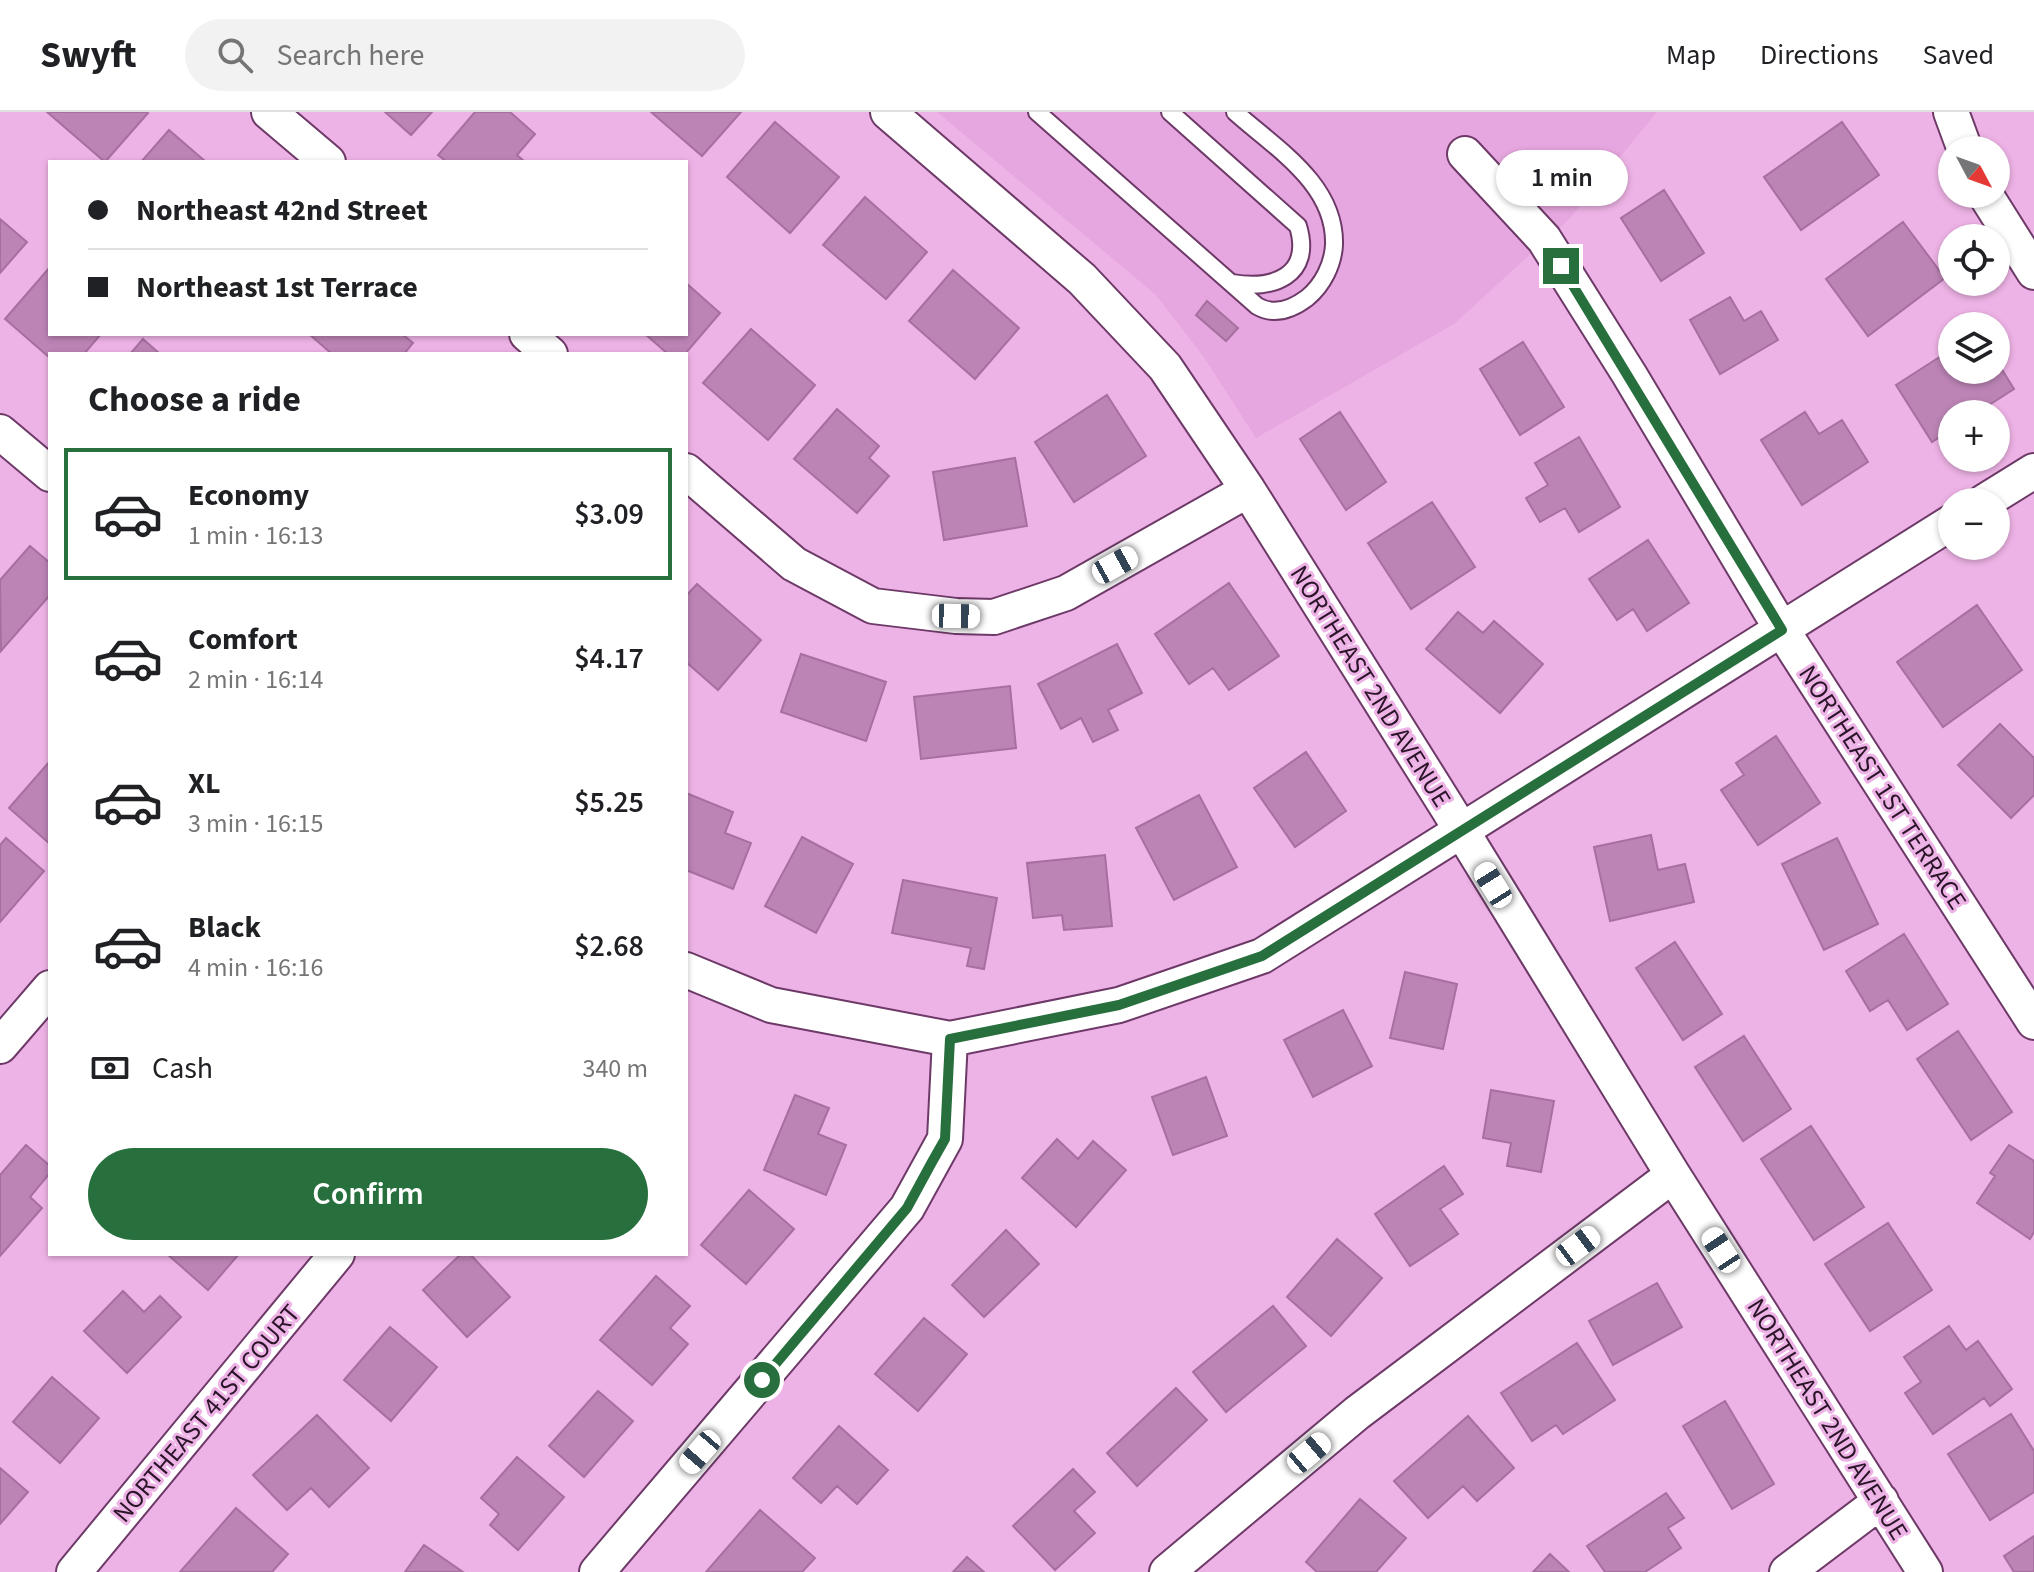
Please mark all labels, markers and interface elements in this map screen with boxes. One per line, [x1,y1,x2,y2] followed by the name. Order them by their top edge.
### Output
[185,19,745,91] search box
[40,28,137,82] text: Swyft
[213,33,257,77] icon: search
[277,34,424,77] text: Search here
[1666,35,1716,75] text: Map
[1760,35,1879,75] text: Directions
[1923,35,1994,75] text: Saved
[1938,136,2010,208] north arrow
[1938,136,2010,560] map controls
[1495,150,1627,206] callout: 1 min
[1531,159,1593,196] text: 1 min
[136,189,428,232] text: Northeast 42nd Street
[1938,224,2010,296] button: locate
[1543,248,1579,284] route end
[136,266,418,309] text: Northeast 1st Terrace
[1938,312,2010,384] button: layers
[88,374,301,425] text: Choose a ride
[1938,400,2010,472] button: +
[188,474,309,517] text: Economy
[92,478,164,550] icon: car
[1938,488,2010,560] button: −
[574,493,644,536] text: $3.09
[188,517,323,554] text: 1 min · 16:13
[1088,543,1142,587] car
[1281,558,1460,814] street label: NORTHEAST 2ND AVENUE
[932,604,980,628] car
[188,618,298,661] text: Comfort
[92,622,164,694] icon: car
[574,637,644,680] text: $4.17
[1790,658,1976,917] street label: NORTHEAST 1ST TERRACE
[188,661,323,698] text: 2 min · 16:14
[188,762,221,805] text: XL
[92,766,164,838] icon: car
[574,781,644,824] text: $5.25
[188,805,323,842] text: 3 min · 16:15
[1470,858,1516,912] car
[188,906,261,949] text: Black
[92,910,164,982] icon: car
[574,925,644,968] text: $2.68
[188,949,323,986] text: 4 min · 16:16
[88,1046,132,1090] icon: cash
[152,1047,213,1090] text: Cash
[582,1050,648,1087] text: 340 m
[88,1148,648,1240] button: Confirm
[1552,1222,1604,1270] car
[1698,1223,1744,1277] car
[1738,1291,1917,1547] street label: NORTHEAST 2ND AVENUE
[104,1296,309,1530] street label: NORTHEAST 41ST COURT
[744,1362,780,1398] route start
[675,1426,725,1478] car
[1283,1428,1335,1478] car

